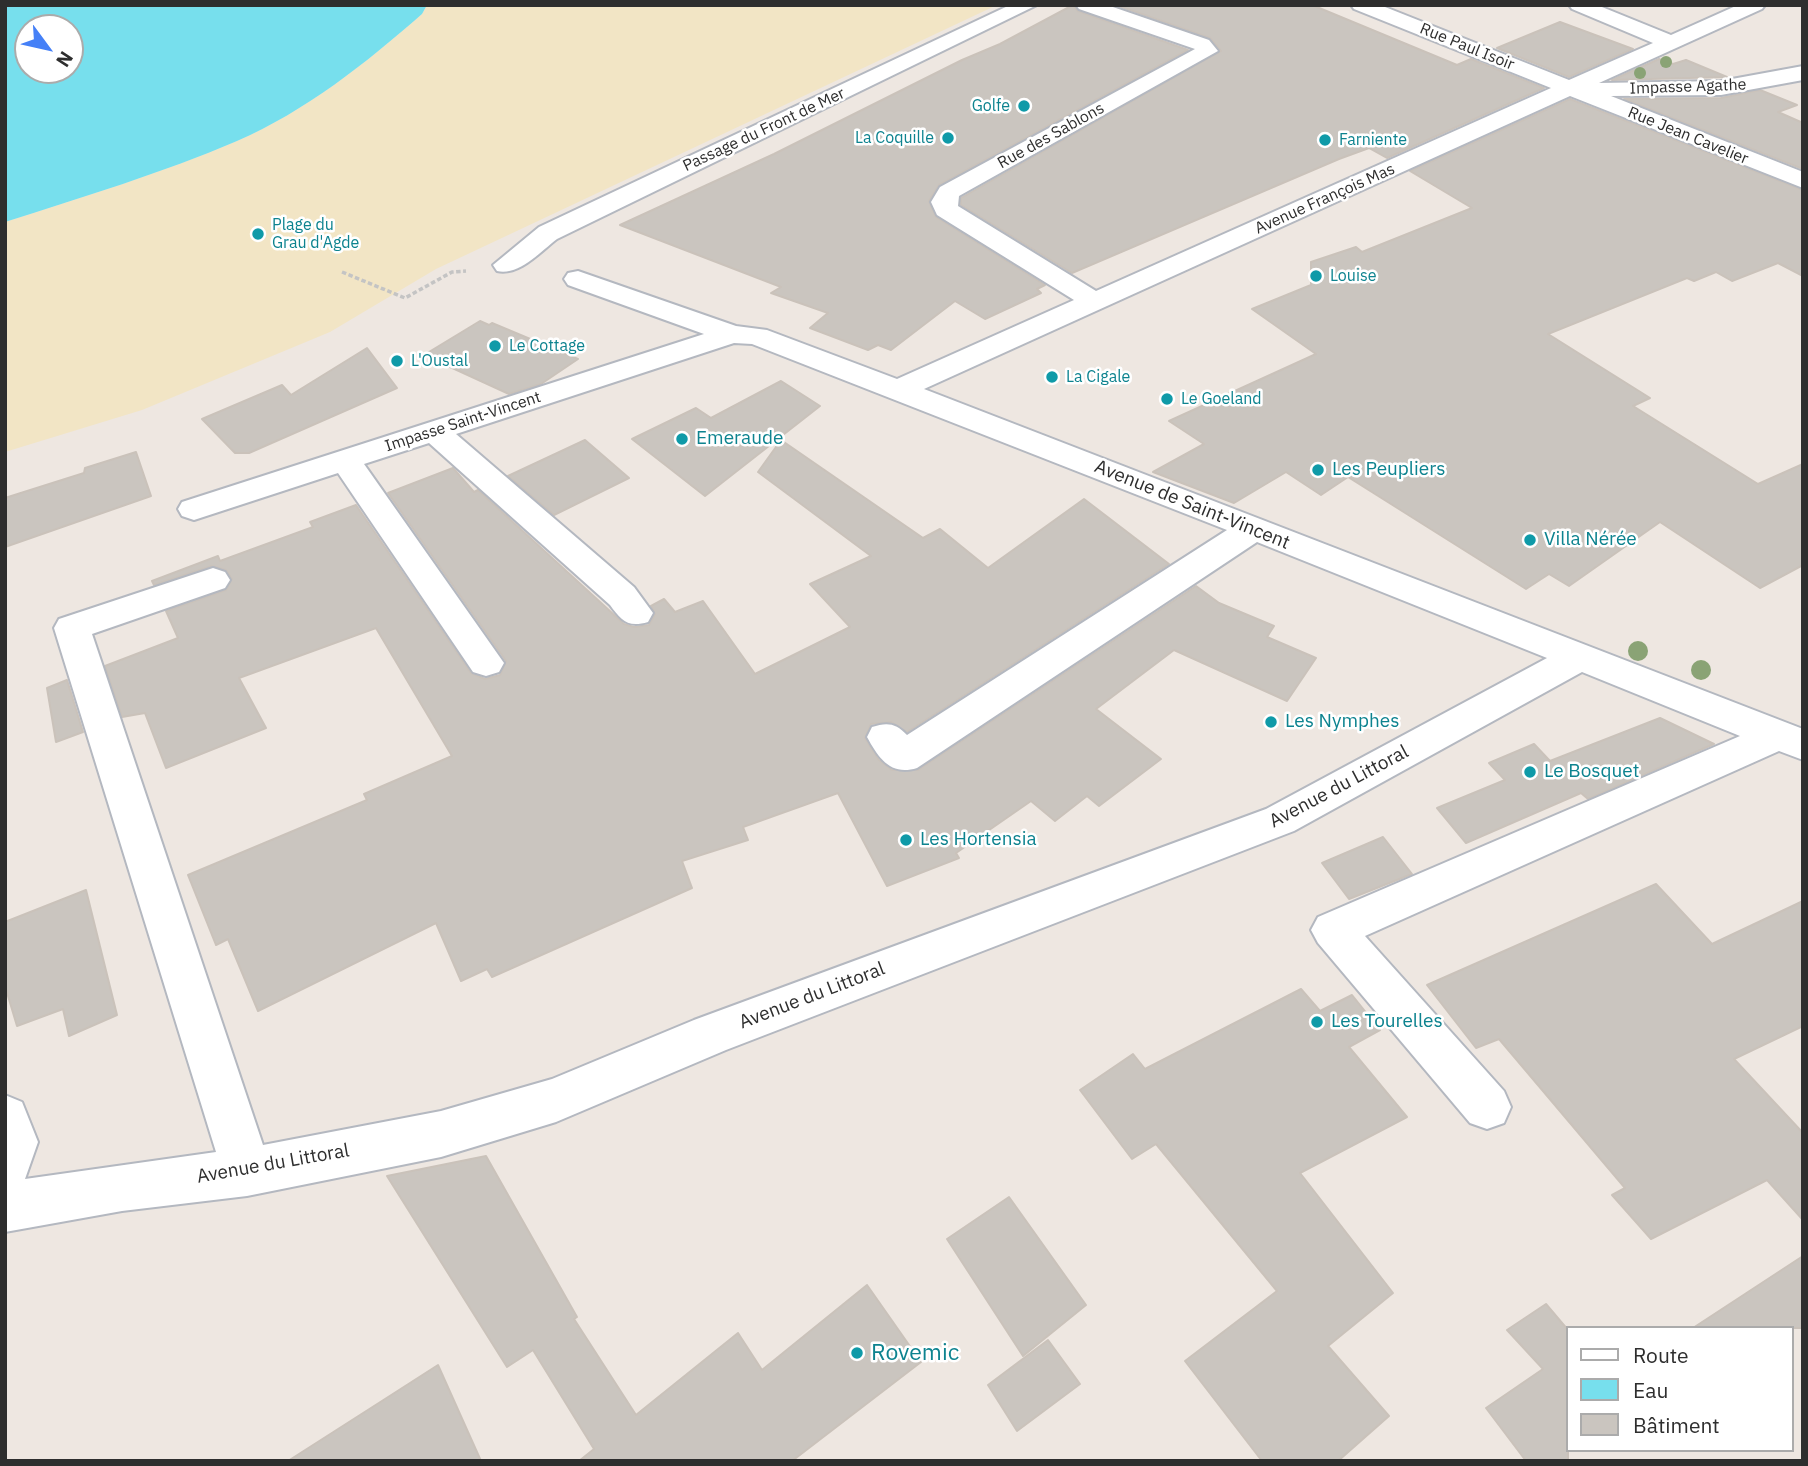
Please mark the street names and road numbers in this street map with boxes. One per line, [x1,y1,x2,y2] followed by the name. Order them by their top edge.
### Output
[1417,19,1517,75] street label: Rue Paul Isoir
[1629,75,1747,99] street label: Impasse Agathe
[680,84,848,176] street label: Passage du Front de Mer
[994,99,1108,173] street label: Rue des Sablons
[1625,103,1751,169] street label: Rue Jean Cavelier
[1252,160,1398,238] street label: Avenue François Mas
[383,388,543,456] street label: Impasse Saint-Vincent
[1091,455,1293,555] street label: Avenue de Saint-Vincent
[1265,741,1413,833] street label: Avenue du Littoral
[736,958,888,1034] street label: Avenue du Littoral
[195,1139,351,1189] street label: Avenue du Littoral

